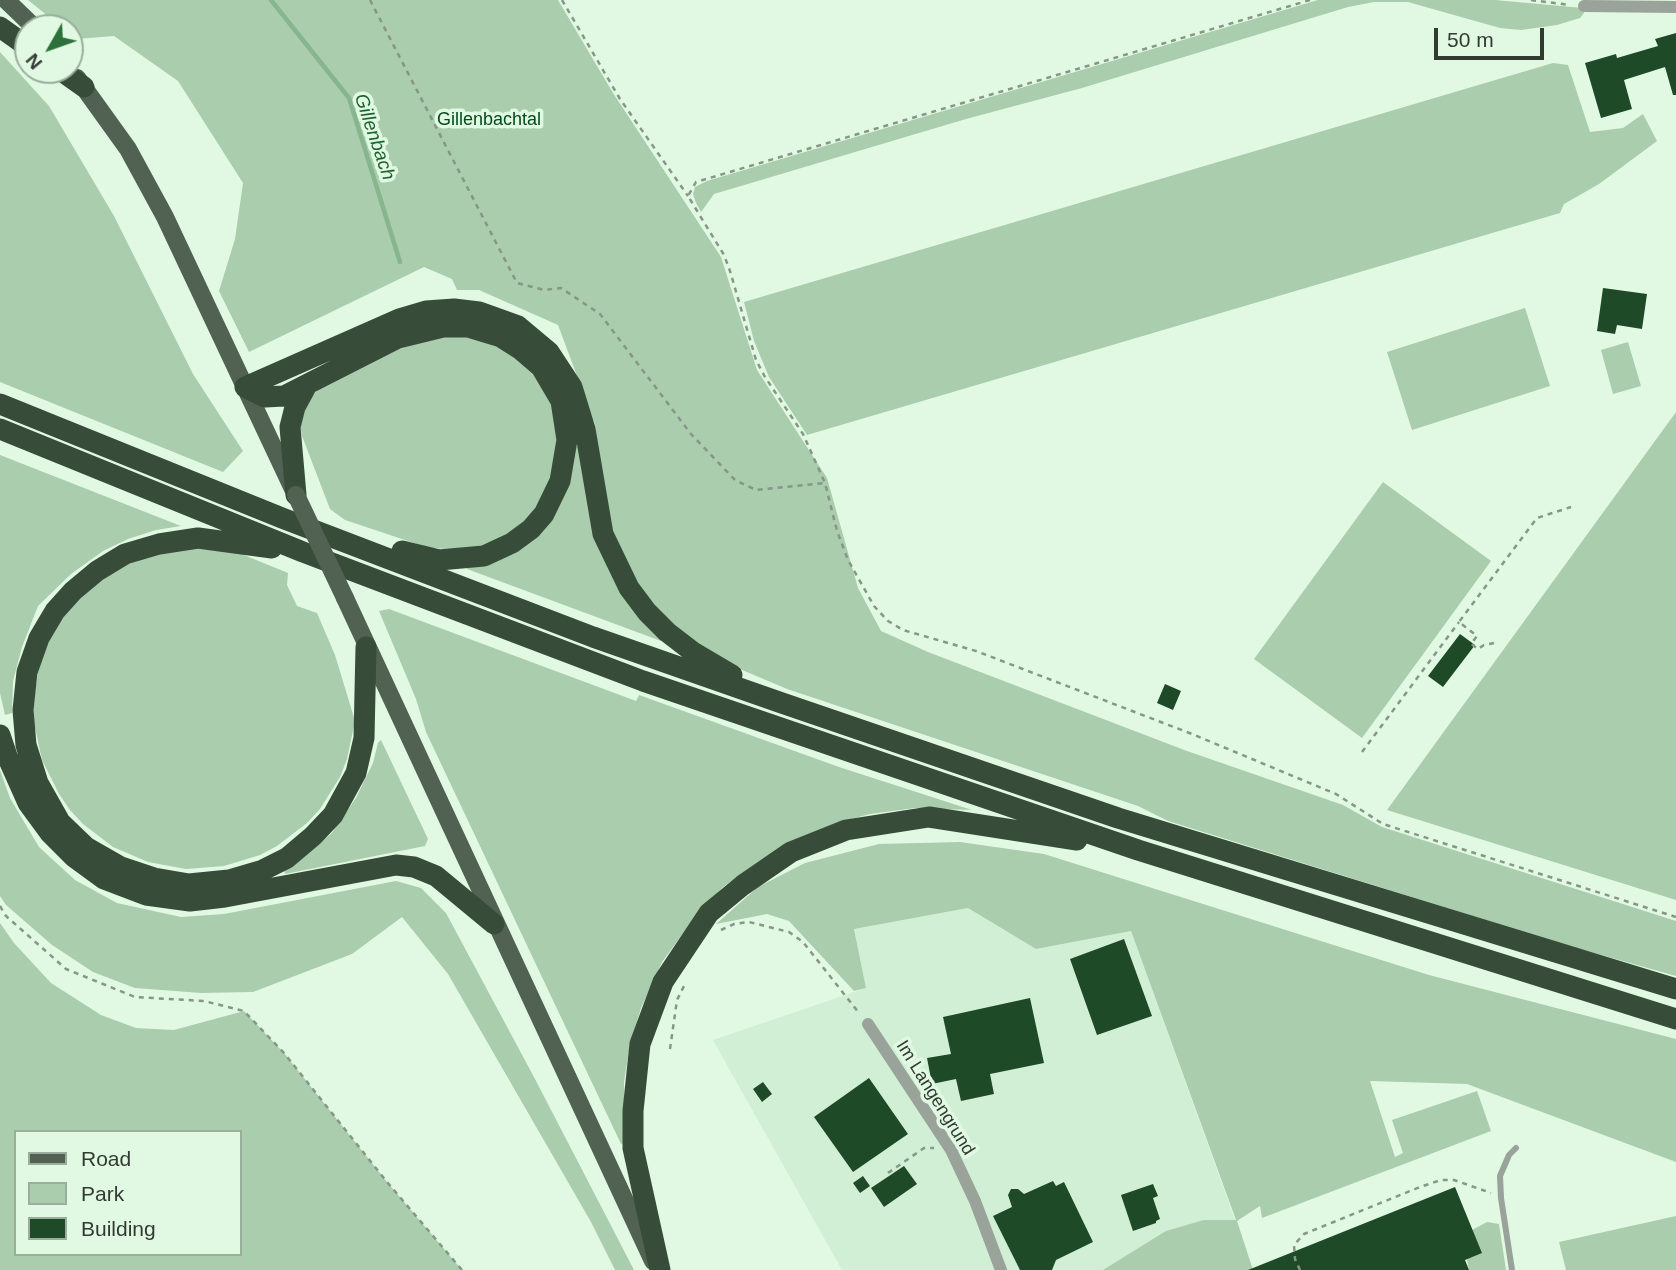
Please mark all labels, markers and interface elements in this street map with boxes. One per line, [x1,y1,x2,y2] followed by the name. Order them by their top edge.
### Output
[14,14,84,84] north arrow
[1438,14,1548,58] scale bar
[1447,28,1494,51] text: 50 m
[22,50,47,74] text: N
[349,91,399,183] water label: Gillenbach
[437,109,541,131] park label: Gillenbachtal
[891,1037,979,1159] street label: Im Langengrund
[14,1130,242,1256] legend
[81,1147,131,1170] text: Road
[81,1182,124,1205] text: Park
[81,1217,156,1240] text: Building

